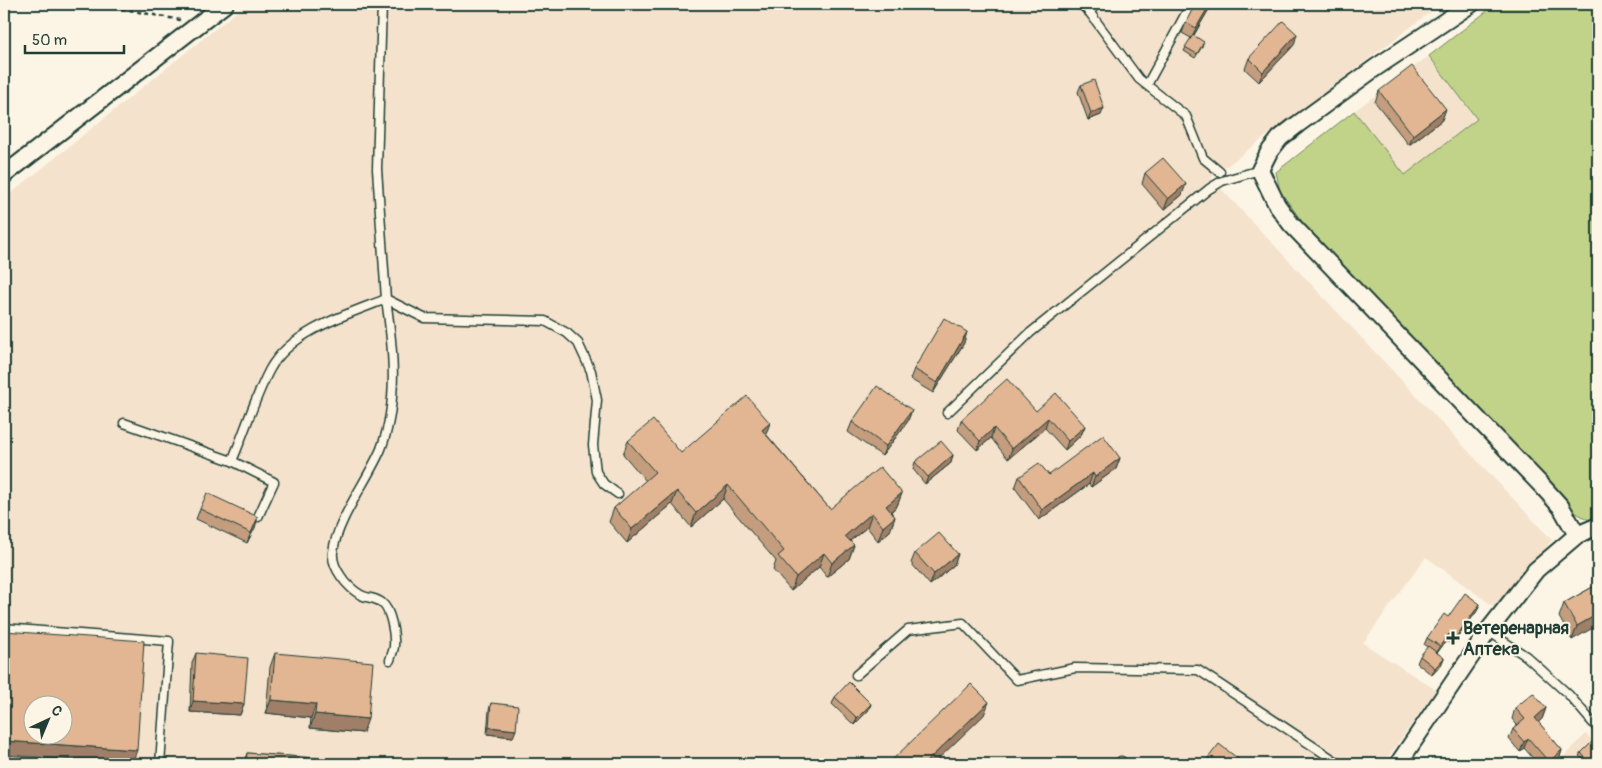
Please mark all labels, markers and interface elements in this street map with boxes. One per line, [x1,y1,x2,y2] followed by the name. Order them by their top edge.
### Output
[25,22,124,54] scale bar
[32,31,67,50] text: 50 m
[1463,617,1569,661] place label: Ветеренарная Аптека
[1447,632,1459,644] marker: Ветеренарная Аптека
[22,696,72,746] north arrow
[48,702,66,720] text: С

